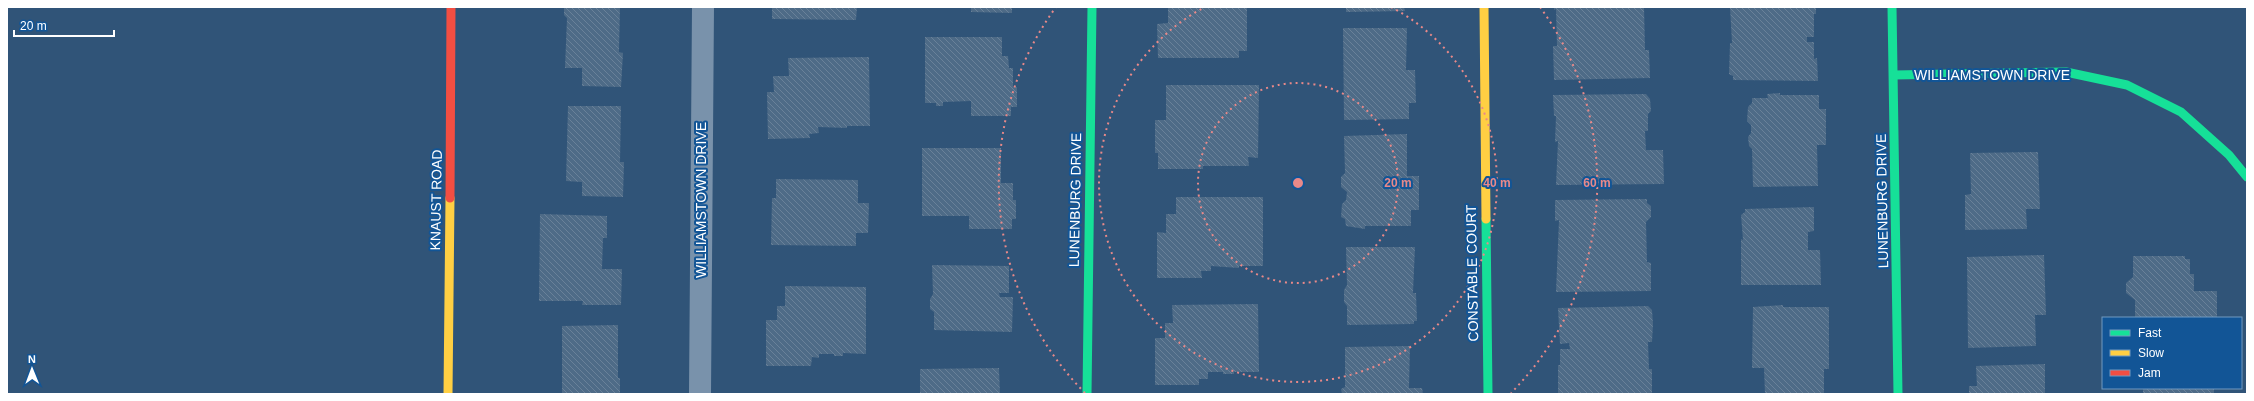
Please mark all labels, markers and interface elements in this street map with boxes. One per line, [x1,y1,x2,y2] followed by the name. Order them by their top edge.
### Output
[14,12,114,38] scale bar
[20,19,47,33] text: 20 m
[1914,67,2070,83] street label: WILLIAMSTOWN DRIVE
[693,122,709,278] street label: WILLIAMSTOWN DRIVE
[1066,133,1084,267] street label: LUNENBURG DRIVE
[1873,134,1891,268] street label: LUNENBURG DRIVE
[427,149,445,251] street label: KNAUST ROAD
[1291,176,1305,190] centre of rings
[1384,176,1412,190] text: 20 m
[1483,176,1511,190] text: 40 m
[1583,176,1611,190] text: 60 m
[1463,204,1481,342] street label: CONSTABLE COURT
[2102,317,2242,389] legend
[2138,326,2162,340] text: Fast
[2138,346,2164,360] text: Slow
[12,349,52,389] north arrow
[28,353,36,365] text: N
[2138,366,2161,380] text: Jam

